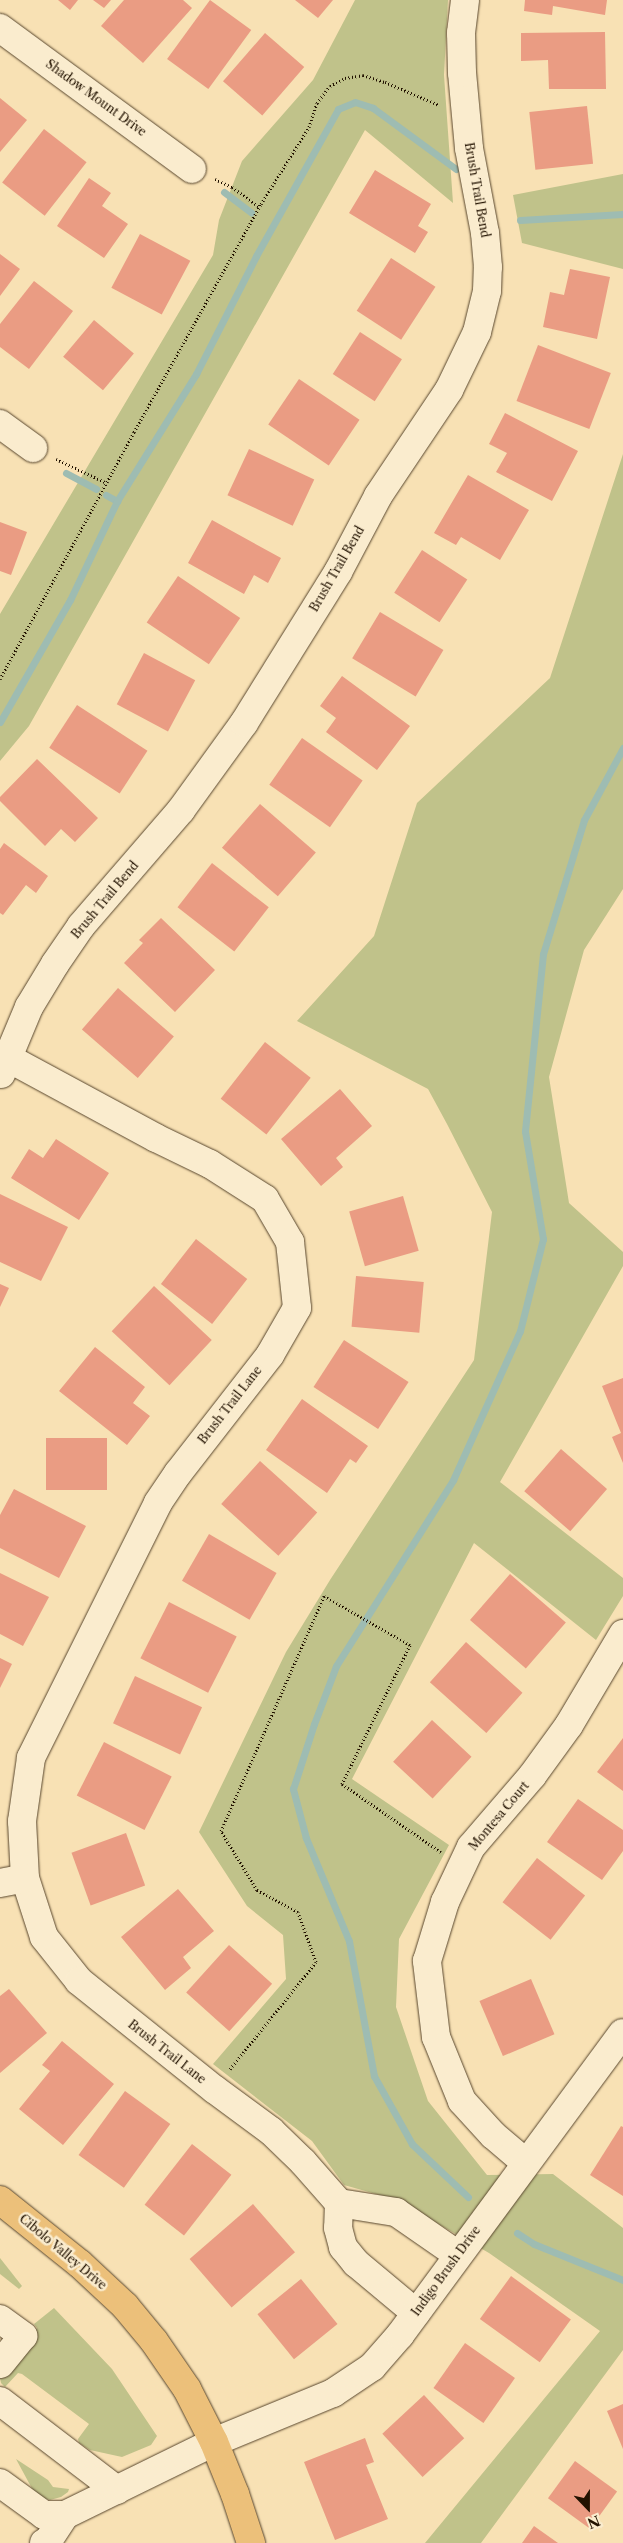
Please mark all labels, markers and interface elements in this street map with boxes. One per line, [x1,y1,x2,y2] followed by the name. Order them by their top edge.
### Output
[43,57,149,139] street label: Shadow Mount Drive
[462,141,492,239] street label: Brush Trail Bend
[307,524,367,614] street label: Brush Trail Bend
[68,858,142,942] street label: Brush Trail Bend
[195,1363,265,1447] street label: Brush Trail Lane
[466,1779,532,1853] street label: Montesa Court
[125,2017,209,2087] street label: Brush Trail Lane
[16,2211,110,2293] street label: Cibolo Valley Drive
[409,2223,483,2319] street label: Indigo Brush Drive
[563,2483,613,2533] north arrow
[585,2511,603,2533] text: N

